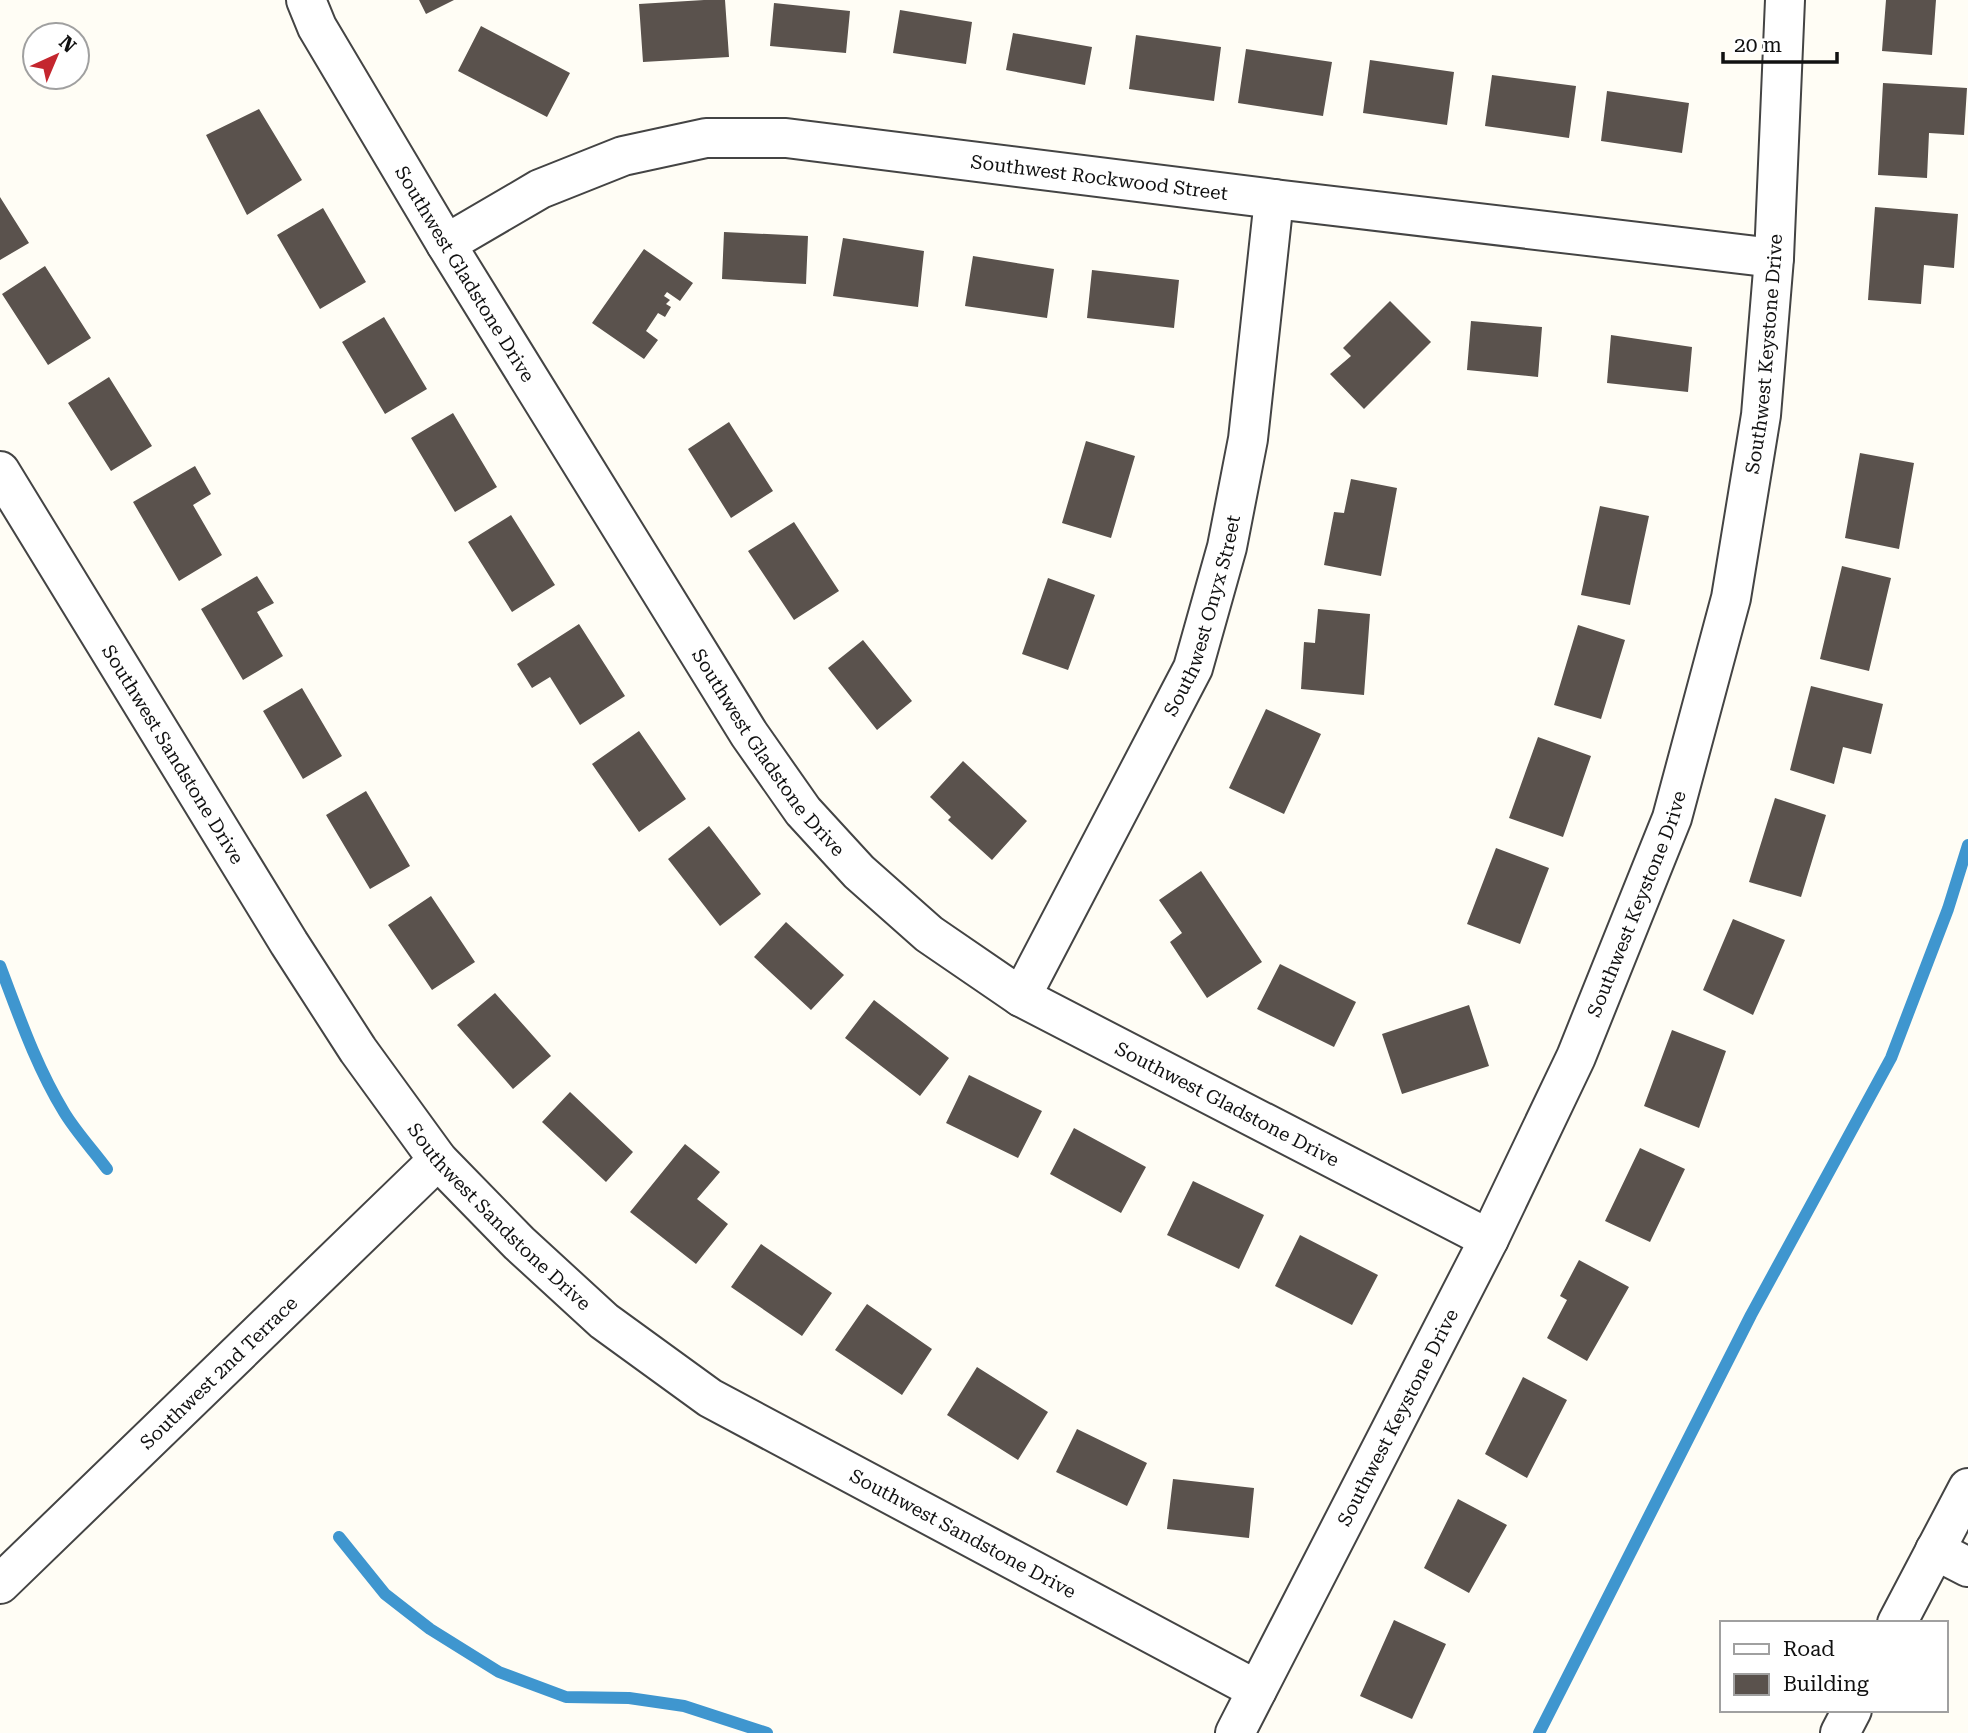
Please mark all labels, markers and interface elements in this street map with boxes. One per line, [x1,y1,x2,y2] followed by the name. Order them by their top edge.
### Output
[21,21,91,91] north arrow
[1723,21,1837,65] scale bar
[54,31,81,58] text: N
[1734,33,1782,57] text: 20 m
[970,150,1229,205] street label: Southwest Rockwood Street
[391,161,540,386] street label: Southwest Gladstone Drive
[1740,234,1787,476] street label: Southwest Keystone Drive
[1158,513,1244,720] street label: Southwest Onyx Street
[97,640,249,868] street label: Southwest Sandstone Drive
[688,644,850,861] street label: Southwest Gladstone Drive
[1582,788,1690,1020] street label: Southwest Keystone Drive
[1111,1036,1343,1171] street label: Southwest Gladstone Drive
[403,1118,596,1315] street label: Southwest Sandstone Drive
[135,1291,302,1454] street label: Southwest 2nd Terrace
[1332,1305,1463,1530] street label: Southwest Keystone Drive
[846,1463,1080,1603] street label: Southwest Sandstone Drive
[1720,1621,1947,1712] legend
[1783,1637,1835,1661] text: Road
[1783,1672,1869,1696] text: Building

